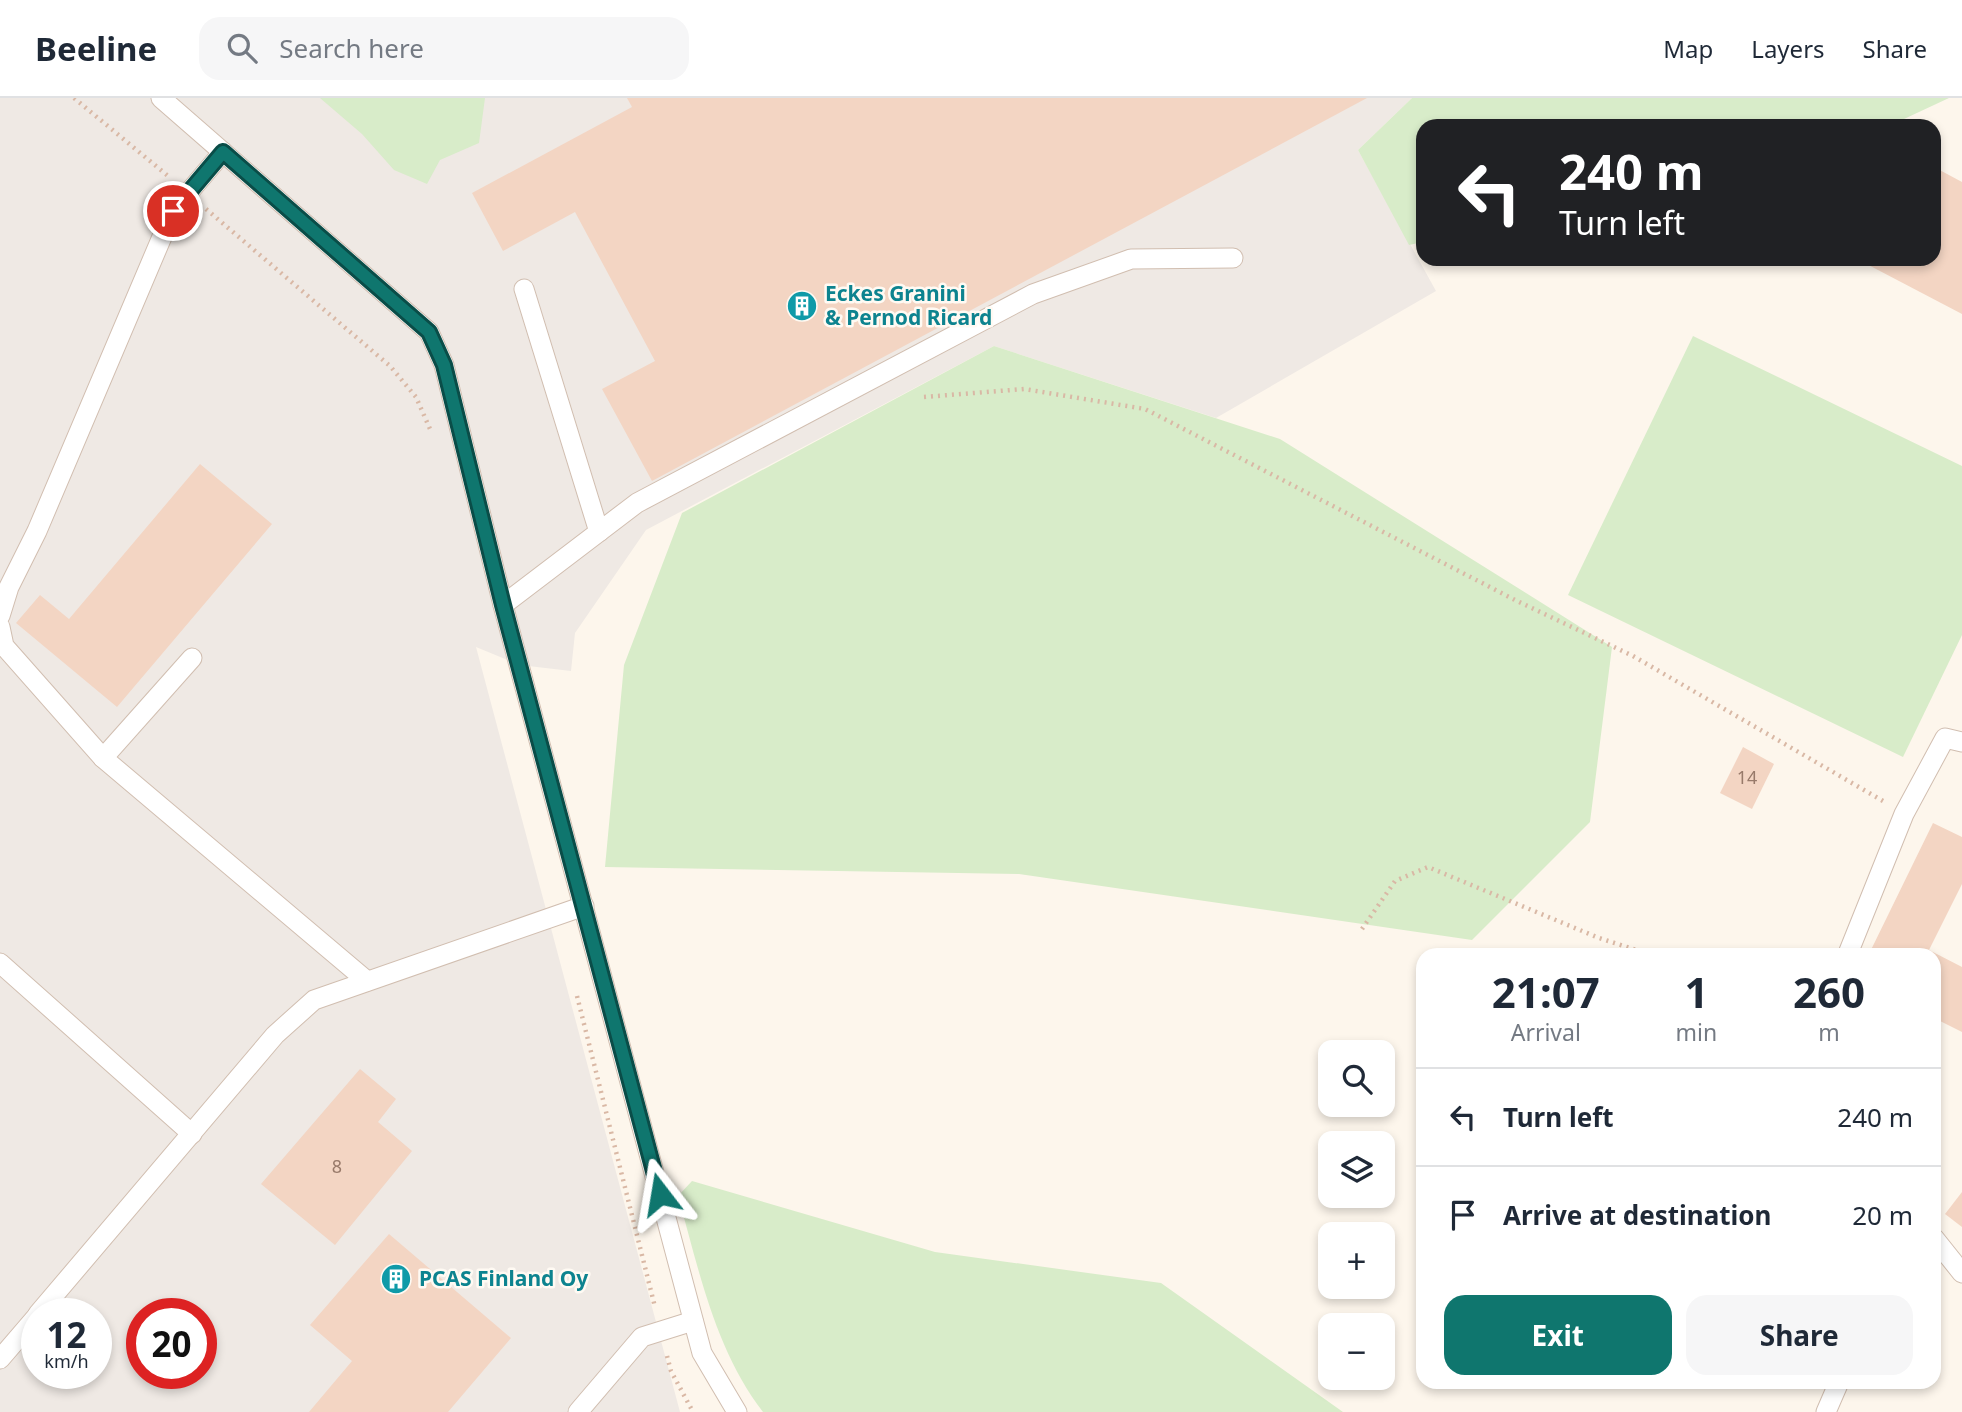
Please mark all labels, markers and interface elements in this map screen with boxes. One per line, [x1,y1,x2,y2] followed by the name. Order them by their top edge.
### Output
[199,17,689,80] search box
[35,26,157,71] text: Beeline
[223,29,261,67] icon: search
[279,30,424,66] text: Search here
[1663,32,1713,65] text: Map
[1751,32,1825,65] text: Layers
[1863,32,1927,65] text: Share
[1559,138,1704,204] text: 240 m
[1444,147,1535,238] icon: left
[143,181,203,241] pin
[154,192,192,230] icon: arrive
[1559,201,1685,244] text: Turn left
[825,279,992,331] place label: Eckes Granini & Pernod Ricard
[785,289,819,323] building icon: Eckes Granini & Pernod Ricard
[1737,765,1757,789] house number: 14
[1492,963,1600,1020] text: 21:07
[1684,963,1708,1020] text: 1
[1793,963,1865,1020] text: 260
[1511,1016,1581,1048] text: Arrival
[1676,1016,1717,1048] text: min
[1818,1016,1840,1048] text: m
[1318,1040,1395,1390] map controls
[1318,1040,1395,1117] button: search
[1444,1098,1482,1136] icon: left
[1503,1099,1614,1135] text: Turn left
[1837,1099,1913,1135] text: 240 m
[1318,1131,1395,1208] button: layers
[332,1154,342,1178] house number: 8
[623,1157,697,1231] position arrow
[1444,1196,1482,1234] icon: arrive
[1503,1197,1772,1233] text: Arrive at destination
[1852,1197,1913,1233] text: 20 m
[1318,1222,1395,1299] button: +
[379,1262,413,1296] building icon: PCAS Finland Oy
[419,1264,588,1292] place label: PCAS Finland Oy
[1444,1295,1672,1375] button: Exit
[1686,1295,1913,1375] button: Share
[126,1298,217,1389] speed limit sign: 20
[46,1311,87,1358] text: 12
[1318,1313,1395,1390] button: −
[44,1349,89,1373] text: km/h

